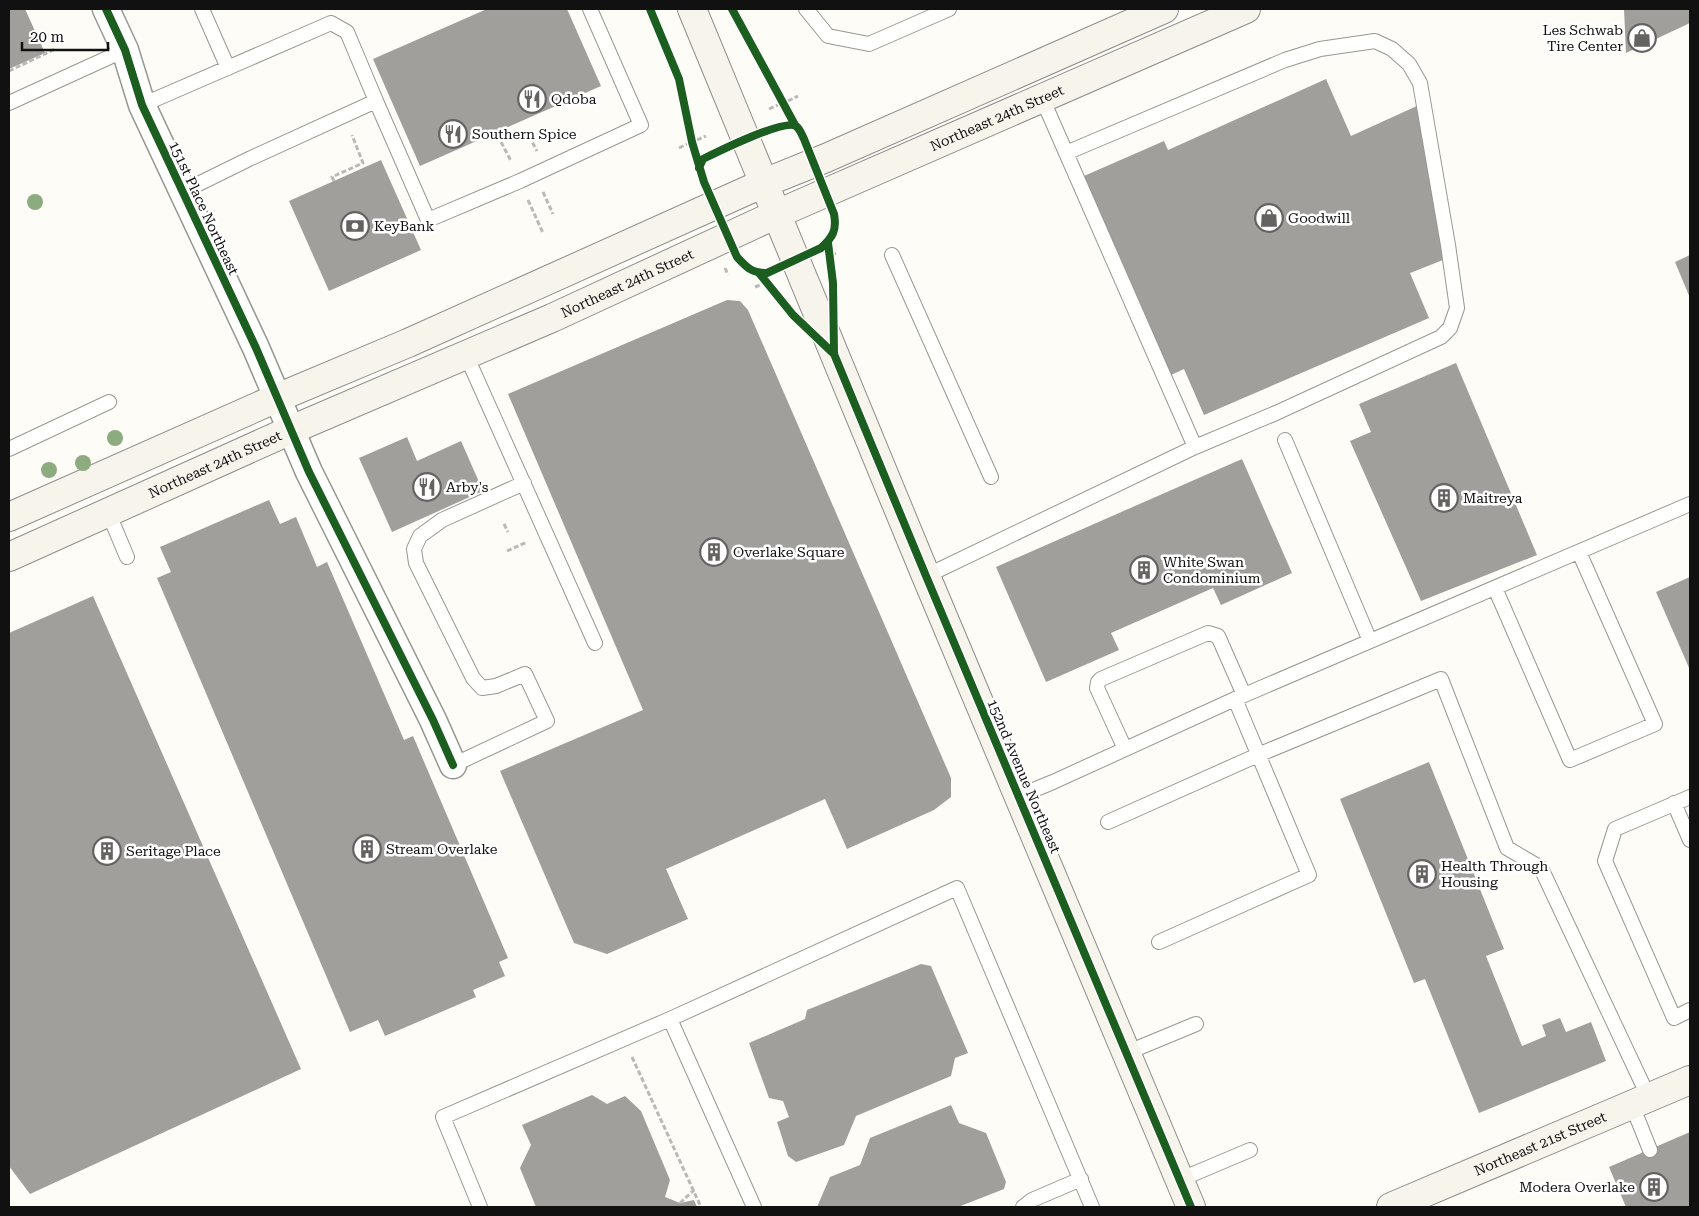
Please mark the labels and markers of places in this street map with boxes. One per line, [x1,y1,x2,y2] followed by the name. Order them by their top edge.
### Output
[1543,22,1623,54] place label: Les Schwab Tire Center
[1627,23,1657,53] shop icon: Les Schwab Tire Center
[517,84,547,114] restaurant icon: Qdoba
[551,91,597,107] place label: Qdoba
[438,119,468,149] restaurant icon: Southern Spice
[472,126,577,142] place label: Southern Spice
[1254,203,1284,233] shop icon: Goodwill
[1288,210,1351,226] place label: Goodwill
[340,211,370,241] bank icon: KeyBank
[374,218,434,234] place label: KeyBank
[412,472,442,502] restaurant icon: Arby's
[446,479,489,495] place label: Arby's
[1429,483,1459,513] building icon: Maitreya
[1463,490,1523,506] place label: Maitreya
[699,537,729,567] building icon: Overlake Square
[733,544,845,560] place label: Overlake Square
[1163,554,1261,586] place label: White Swan Condominium
[1129,555,1159,585] building icon: White Swan Condominium
[352,834,382,864] building icon: Stream Overlake
[92,836,122,866] building icon: Seritage Place
[386,841,498,857] place label: Stream Overlake
[126,843,221,859] place label: Seritage Place
[1441,858,1548,890] place label: Health Through Housing
[1407,859,1437,889] building icon: Health Through Housing
[1639,1172,1669,1202] building icon: Modera Overlake
[1519,1179,1635,1195] place label: Modera Overlake

